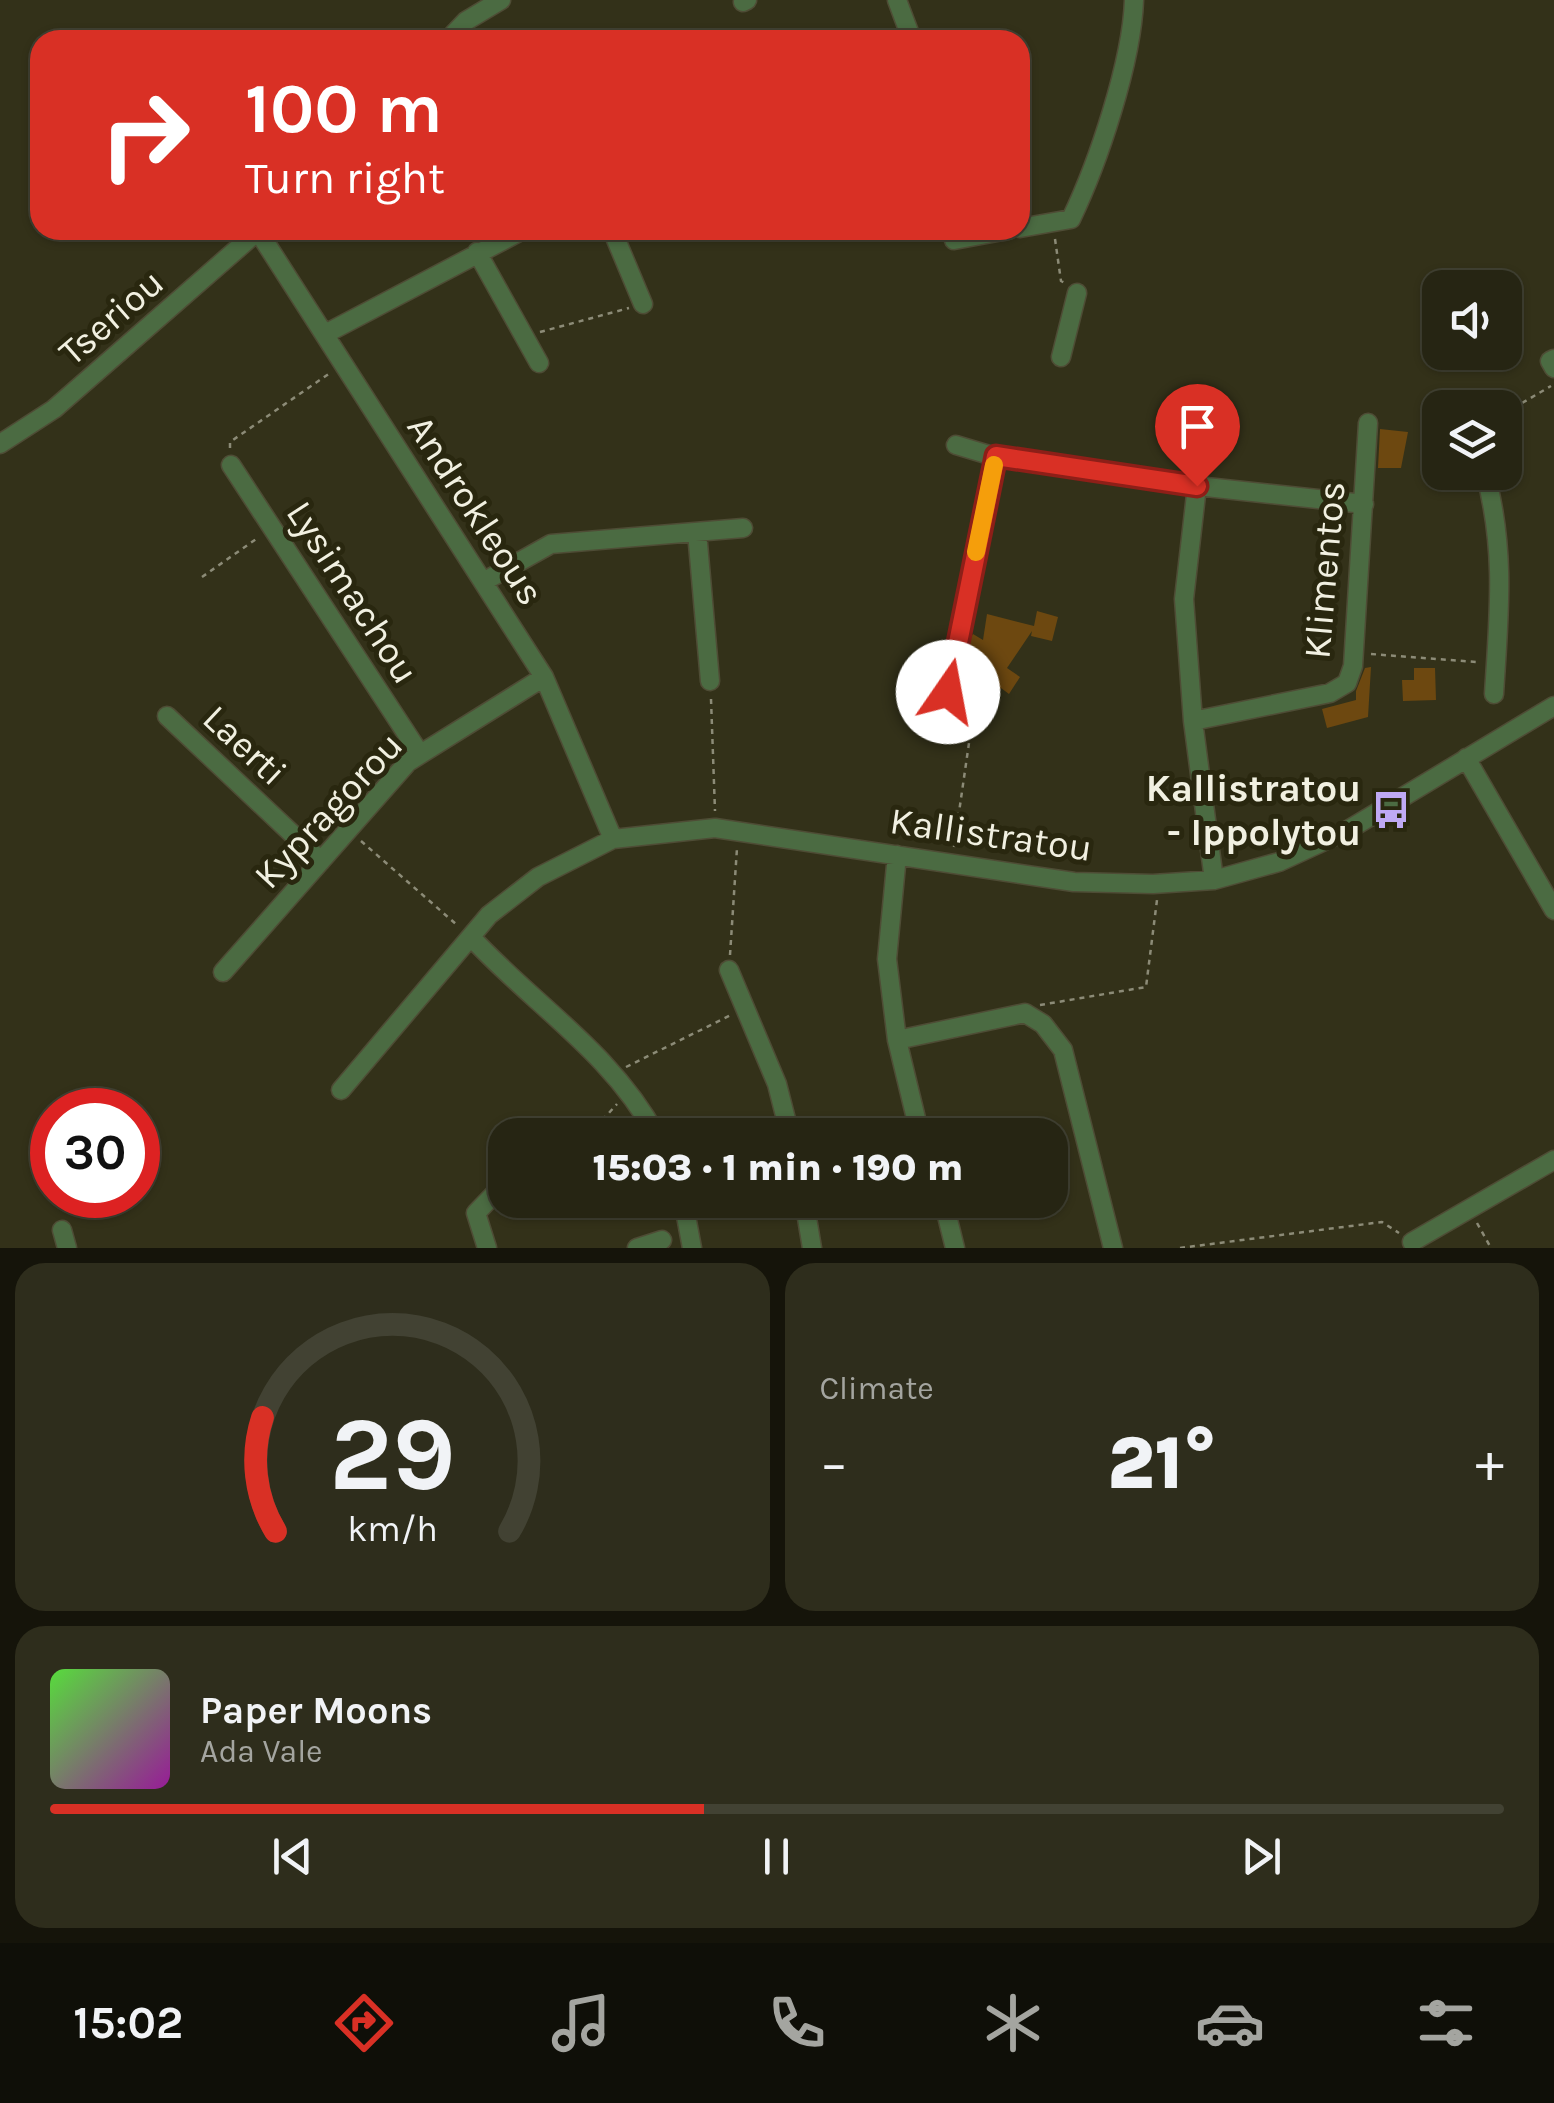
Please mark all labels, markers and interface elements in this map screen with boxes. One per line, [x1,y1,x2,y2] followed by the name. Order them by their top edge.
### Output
[245,68,443,150] text: 100 m
[80,70,210,200] icon: right
[245,152,445,204] text: Turn right
[50,260,173,375] street label: Tseriou
[1422,270,1522,490] map controls
[1422,270,1522,370] button: sound
[1155,384,1240,487] pin
[1422,390,1522,490] button: layers
[1170,399,1225,454] icon: arrive
[398,407,554,614] street label: Androkleous
[1294,479,1355,661] street label: Klimentos
[277,493,428,692] street label: Lysimachou
[896,640,1000,744] position arrow
[194,696,296,795] street label: Laerti
[245,723,412,898] street label: Kypragorou
[1146,766,1361,855] place label: Kallistratou - Ippolytou
[1370,789,1412,831] bus stop icon: Kallistratou - Ippolytou
[887,798,1095,871] street label: Kallistratou
[30,1088,160,1218] speed limit sign: 30
[593,1145,963,1190] text: 15:03 · 1 min · 190 m
[820,1370,934,1407] text: Climate
[329,1394,455,1515] text: 29
[1107,1419,1216,1507] text: 21°
[820,1431,848,1495] text: −
[1475,1431,1504,1495] text: +
[347,1508,438,1550] text: km/h
[200,1688,432,1733] text: Paper Moons
[200,1733,323,1770] text: Ada Vale
[265,1829,320,1884] icon: previous
[749,1829,804,1884] icon: pause
[1234,1829,1289,1884] icon: next
[329,1988,399,2058] icon: directions
[546,1988,616,2058] icon: music
[762,1988,832,2058] icon: phone
[978,1988,1048,2058] icon: climate
[1195,1988,1265,2058] icon: car
[1411,1988,1481,2058] icon: filters
[73,1997,183,2049] text: 15:02

